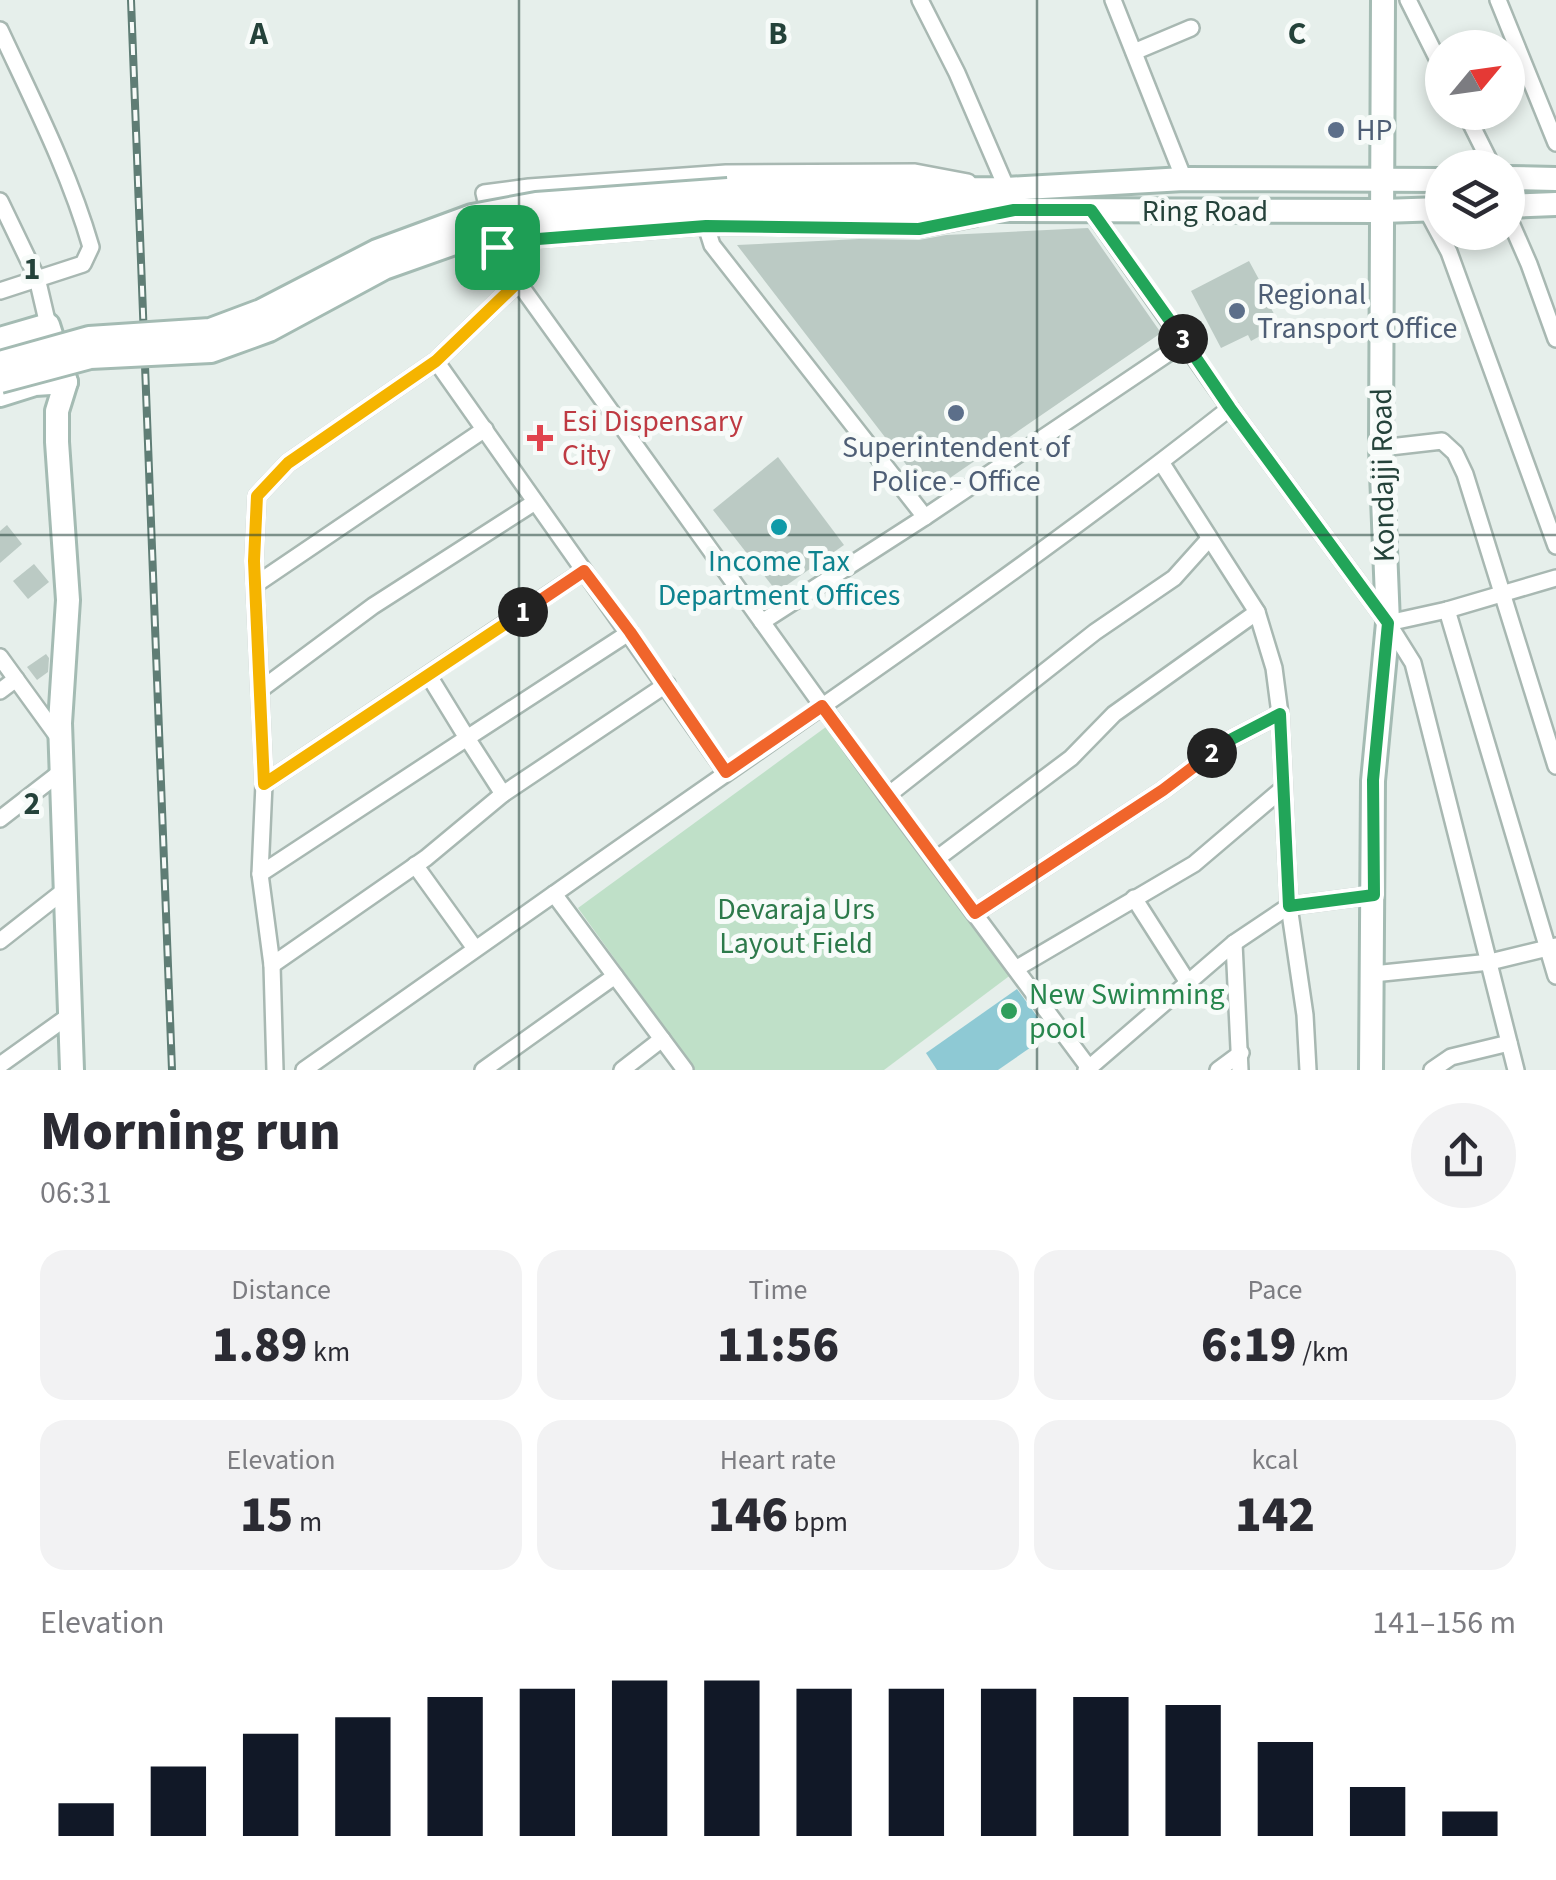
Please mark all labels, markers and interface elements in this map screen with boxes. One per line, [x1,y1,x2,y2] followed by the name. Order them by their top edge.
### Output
[249,11,269,57] text: A
[768,11,788,57] text: B
[1288,11,1306,57] text: C
[1425,30,1525,130] north arrow
[1425,30,1525,250] map controls
[1356,109,1393,152] place label: HP
[1325,119,1347,141] marker: HP
[1425,150,1525,250] button: layers
[1142,190,1268,233] street label: Ring Road
[455,205,540,290] pin
[470,220,525,275] icon: arrive
[24,246,40,292] text: 1
[1257,273,1458,350] place label: Regional Transport Office
[1226,300,1248,322] marker: Regional Transport Office
[1158,314,1208,364] pin: 3
[1176,319,1190,359] text: 3
[1360,388,1406,562] street label: Kondajji Road
[562,400,743,477] place label: Esi Dispensary City
[945,402,967,424] marker: Superintendent of Police - Office
[527,425,553,451] marker: Esi Dispensary City
[842,426,1071,503] place label: Superintendent of Police - Office
[768,516,790,538] marker: Income Tax Department Offices
[658,540,900,617] place label: Income Tax Department Offices
[498,587,548,637] pin: 1
[516,592,530,632] text: 1
[1187,728,1237,778] pin: 2
[1205,733,1219,773] text: 2
[24,781,40,827] text: 2
[717,888,875,965] park label: Devaraja Urs Layout Field
[1029,973,1225,1050] place label: New Swimming pool
[998,1000,1020,1022] marker: New Swimming pool
[40,1093,341,1171] text: Morning run
[1411,1103,1516,1208] button: share
[40,1170,112,1216] text: 06:31
[231,1270,331,1310] text: Distance
[749,1270,808,1310] text: Time
[1248,1270,1302,1310] text: Pace
[212,1310,307,1381] text: 1.89
[717,1310,839,1381] text: 11:56
[1201,1310,1297,1381] text: 6:19
[307,1332,350,1372] text: km
[1297,1332,1349,1372] text: /km
[226,1440,336,1480] text: Elevation
[720,1440,836,1480] text: Heart rate
[1251,1440,1299,1480] text: kcal
[240,1480,293,1551] text: 15
[708,1480,788,1551] text: 146
[1235,1480,1315,1551] text: 142
[293,1502,322,1542] text: m
[788,1502,848,1542] text: bpm
[40,1600,165,1646] text: Elevation
[1372,1600,1516,1646] text: 141–156 m

